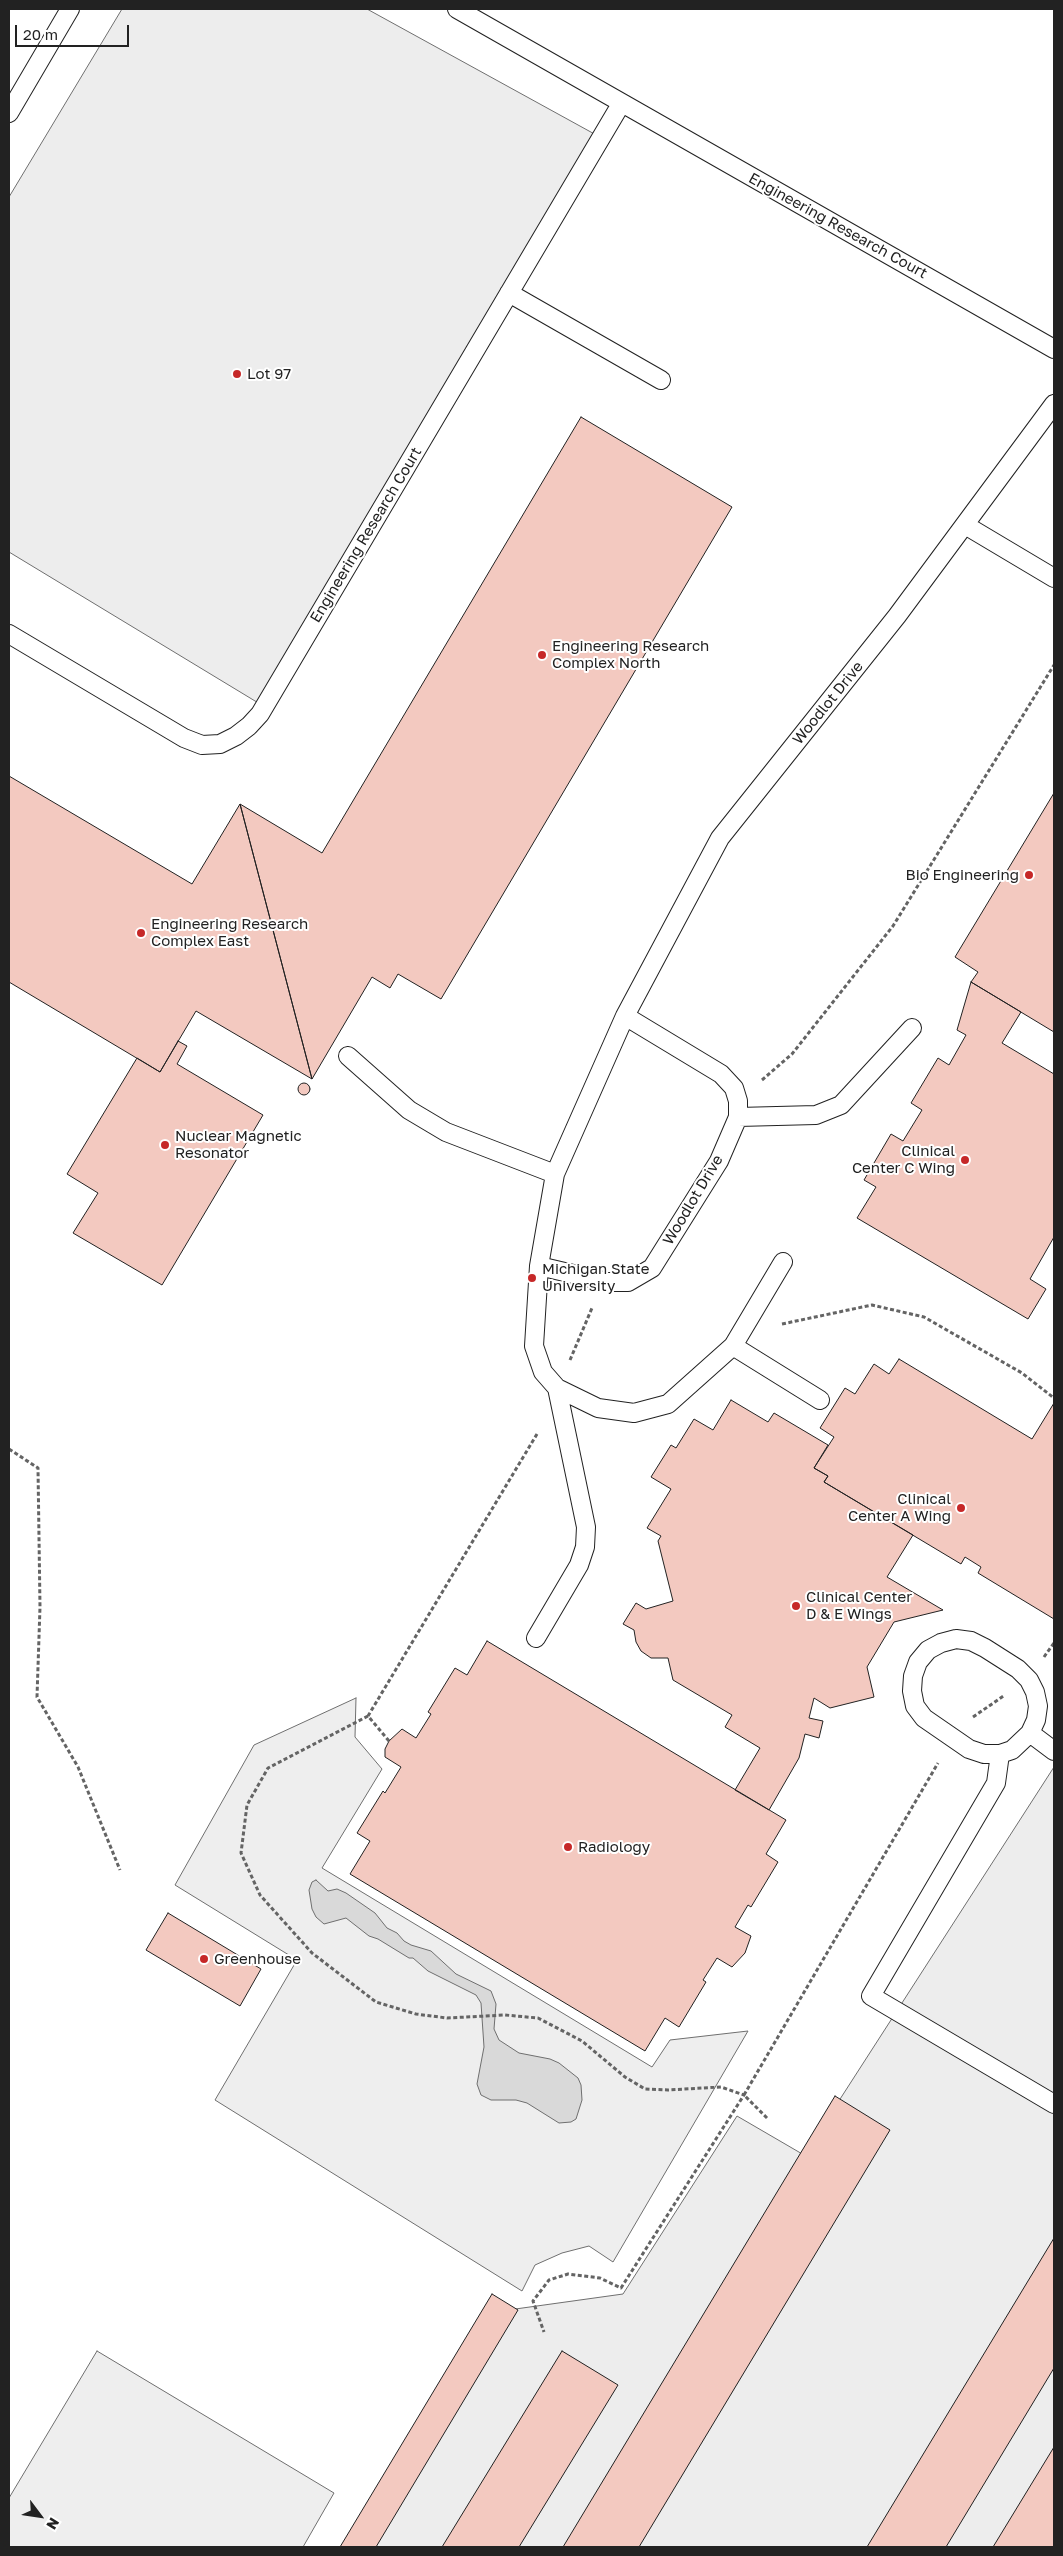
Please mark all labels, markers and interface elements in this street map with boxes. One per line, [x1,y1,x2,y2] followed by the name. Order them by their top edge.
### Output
[18,15,131,47] scale bar
[23,25,58,43] text: 20 m
[746,169,930,283] street label: Engineering Research Court
[247,365,291,383] place label: Lot 97
[231,368,243,380] marker: Lot 97
[306,444,426,626] street label: Engineering Research Court
[552,637,709,672] place label: Engineering Research Complex North
[536,649,548,661] marker: Engineering Research Complex North
[789,658,867,748] street label: Woodlot Drive
[906,866,1019,884] place label: Bio Engineering
[1023,869,1035,881] marker: Bio Engineering
[151,915,308,950] place label: Engineering Research Complex East
[135,927,147,939] marker: Engineering Research Complex East
[175,1127,302,1162] place label: Nuclear Magnetic Resonator
[159,1139,171,1151] marker: Nuclear Magnetic Resonator
[852,1142,955,1177] place label: Clinical Center C Wing
[659,1152,727,1248] street label: Woodlot Drive
[959,1154,971,1166] marker: Clinical Center C Wing
[542,1260,649,1295] place label: Michigan State University
[526,1272,538,1284] marker: Michigan State University
[848,1490,951,1525] place label: Clinical Center A Wing
[955,1502,967,1514] marker: Clinical Center A Wing
[806,1588,912,1623] place label: Clinical Center D & E Wings
[790,1600,802,1612] marker: Clinical Center D & E Wings
[578,1838,650,1856] place label: Radiology
[562,1841,574,1853] marker: Radiology
[214,1950,301,1968] place label: Greenhouse
[198,1953,210,1965] marker: Greenhouse
[15,2491,65,2541] north arrow
[43,2515,63,2533] text: N

